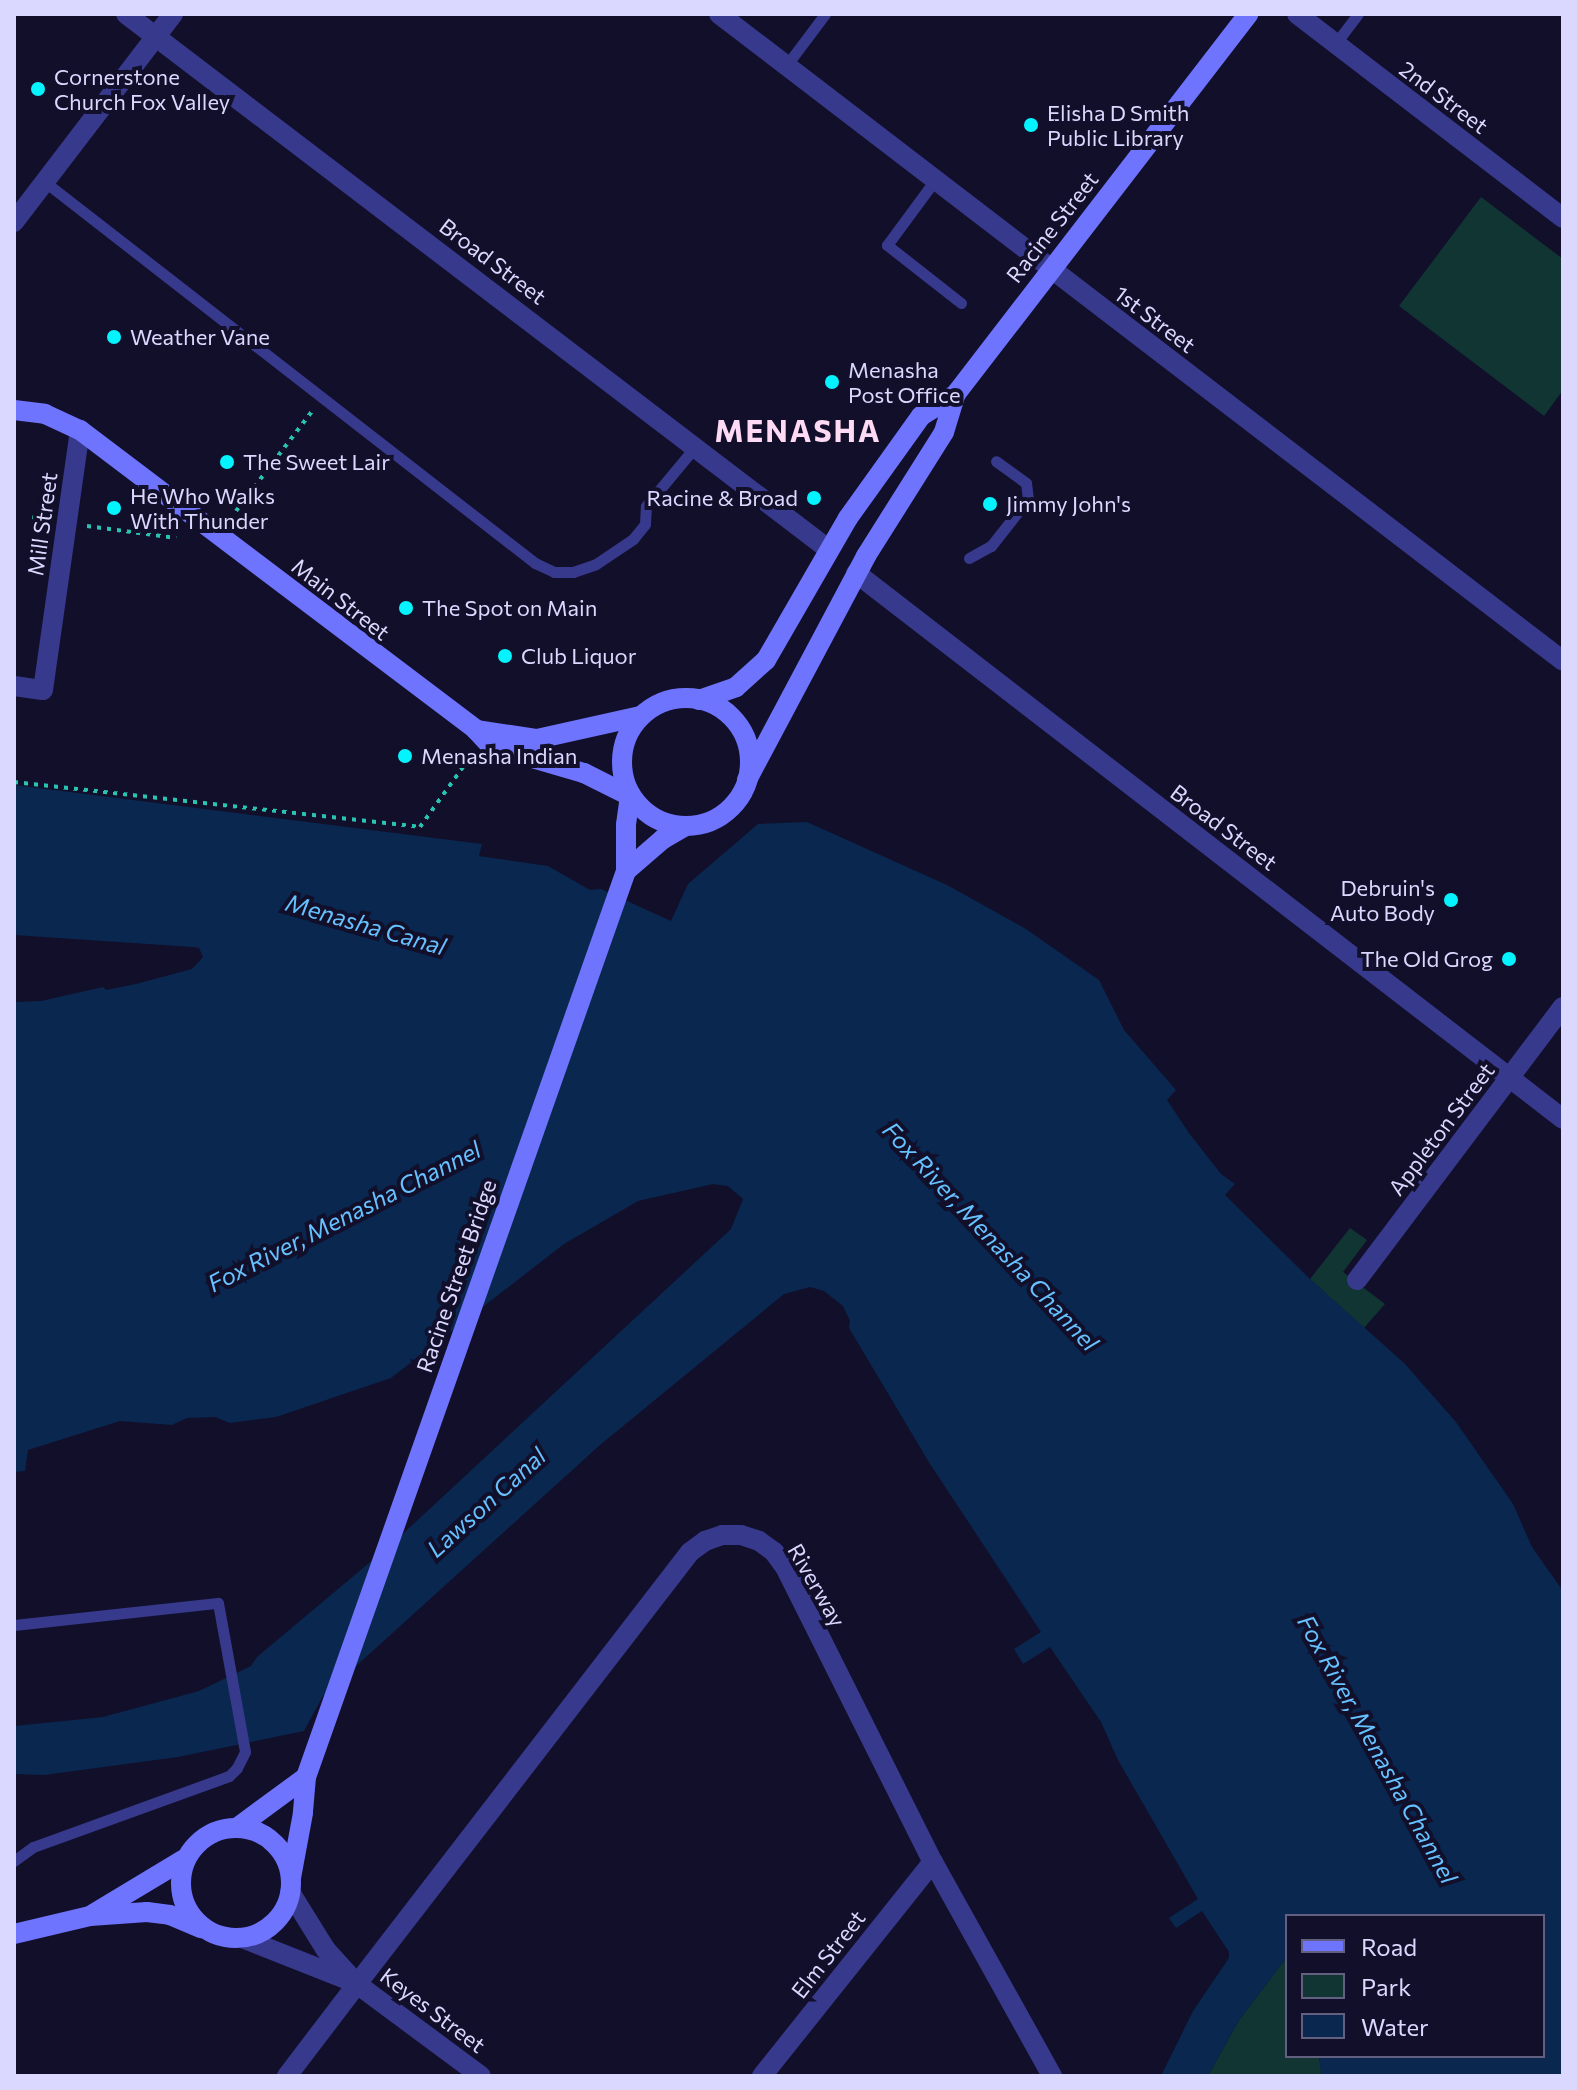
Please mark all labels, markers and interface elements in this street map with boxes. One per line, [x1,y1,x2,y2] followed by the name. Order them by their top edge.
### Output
[1395,55,1493,139] street label: 2nd Street
[54,63,230,114] place label: Cornerstone Church Fox Valley
[29,80,47,98] marker: Cornerstone Church Fox Valley
[1047,99,1189,150] place label: Elisha D Smith Public Library
[1022,116,1040,134] marker: Elisha D Smith Public Library
[1001,166,1103,288] street label: Racine Street
[435,212,551,310] street label: Broad Street
[1109,280,1201,358] street label: 1st Street
[130,324,270,350] place label: Weather Vane
[105,328,123,346] marker: Weather Vane
[848,356,961,408] place label: Menasha Post Office
[823,373,841,391] marker: Menasha Post Office
[715,412,881,448] district label: MENASHA
[243,449,390,475] place label: The Sweet Lair
[218,453,236,471] marker: The Sweet Lair
[22,471,62,577] street label: Mill Street
[130,482,275,534] place label: He Who Walks With Thunder
[647,485,798,511] place label: Racine & Broad
[805,489,823,507] marker: Racine & Broad
[1006,491,1131,517] place label: Jimmy John's
[981,495,999,513] marker: Jimmy John's
[105,499,123,517] marker: He Who Walks With Thunder
[287,553,395,645] street label: Main Street
[422,595,597,621] place label: The Spot on Main
[397,599,415,617] marker: The Spot on Main
[521,643,636,669] place label: Club Liquor
[496,647,514,665] marker: Club Liquor
[421,743,577,769] place label: Menasha Indian
[396,747,414,765] marker: Menasha Indian
[1166,778,1282,876] street label: Broad Street
[1330,874,1435,926] place label: Debruin's Auto Body
[283,887,449,961] water label: Menasha Canal
[1442,891,1460,909] marker: Debruin's Auto Body
[1360,946,1493,972] place label: The Old Grog
[1500,950,1518,968] marker: The Old Grog
[1383,1057,1499,1201] street label: Appleton Street
[877,1116,1105,1356] water label: Fox River, Menasha Channel
[203,1134,485,1298] water label: Fox River, Menasha Channel
[411,1176,501,1376] street label: Racine Street Bridge
[421,1441,551,1563] water label: Lawson Canal
[783,1539,851,1631] street label: Riverway
[1292,1610,1464,1888] water label: Fox River, Menasha Channel
[786,1905,870,2003] street label: Elm Street
[1285,1914,1545,2058] legend
[1361,1932,1417,1961] text: Road
[375,1962,491,2058] street label: Keyes Street
[1361,1972,1411,2001] text: Park
[1361,2012,1429,2041] text: Water

